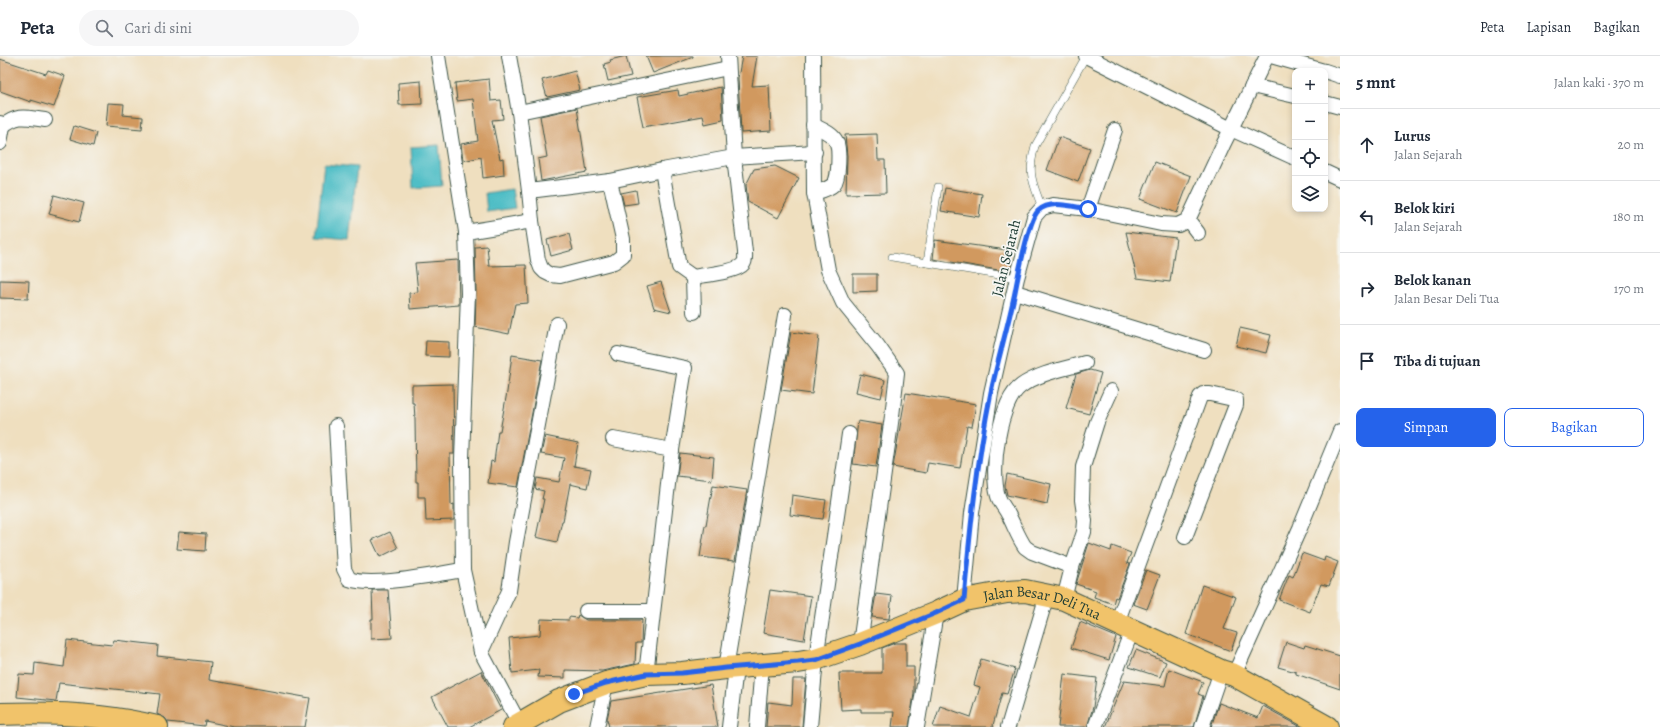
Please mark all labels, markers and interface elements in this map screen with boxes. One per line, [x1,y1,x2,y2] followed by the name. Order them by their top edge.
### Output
[79,10,359,46] search box
[20,15,55,41] text: Peta
[93,17,115,39] icon: search
[125,18,192,38] text: Cari di sini
[1480,18,1504,37] text: Peta
[1526,18,1571,37] text: Lapisan
[1593,18,1640,37] text: Bagikan
[1292,68,1328,212] map controls
[1292,68,1328,104] button: +
[1356,71,1396,94] text: 5 mnt
[1554,74,1644,91] text: Jalan kaki · 370 m
[1292,104,1328,140] button: −
[1394,126,1431,146] text: Lurus
[1356,134,1378,156] icon: ahead
[1618,136,1644,153] text: 20 m
[1292,140,1328,176] button: locate
[1394,146,1462,163] text: Jalan Sejarah
[1292,176,1328,212] button: layers
[1394,198,1455,218] text: Belok kiri
[1079,200,1097,218] route start
[1356,206,1378,228] icon: left
[1613,208,1644,225] text: 180 m
[987,217,1025,299] street label: Jalan Sejarah
[1394,218,1462,235] text: Jalan Sejarah
[1394,270,1471,290] text: Belok kanan
[1356,278,1378,300] icon: right
[1614,280,1644,297] text: 170 m
[1394,290,1499,307] text: Jalan Besar Deli Tua
[1356,350,1378,372] icon: arrive
[1394,351,1480,371] text: Tiba di tujuan
[1356,408,1496,447] button: Simpan
[1504,408,1644,447] button: Bagikan
[981,581,1104,625] street label: Jalan Besar Deli Tua
[565,685,583,703] route end

